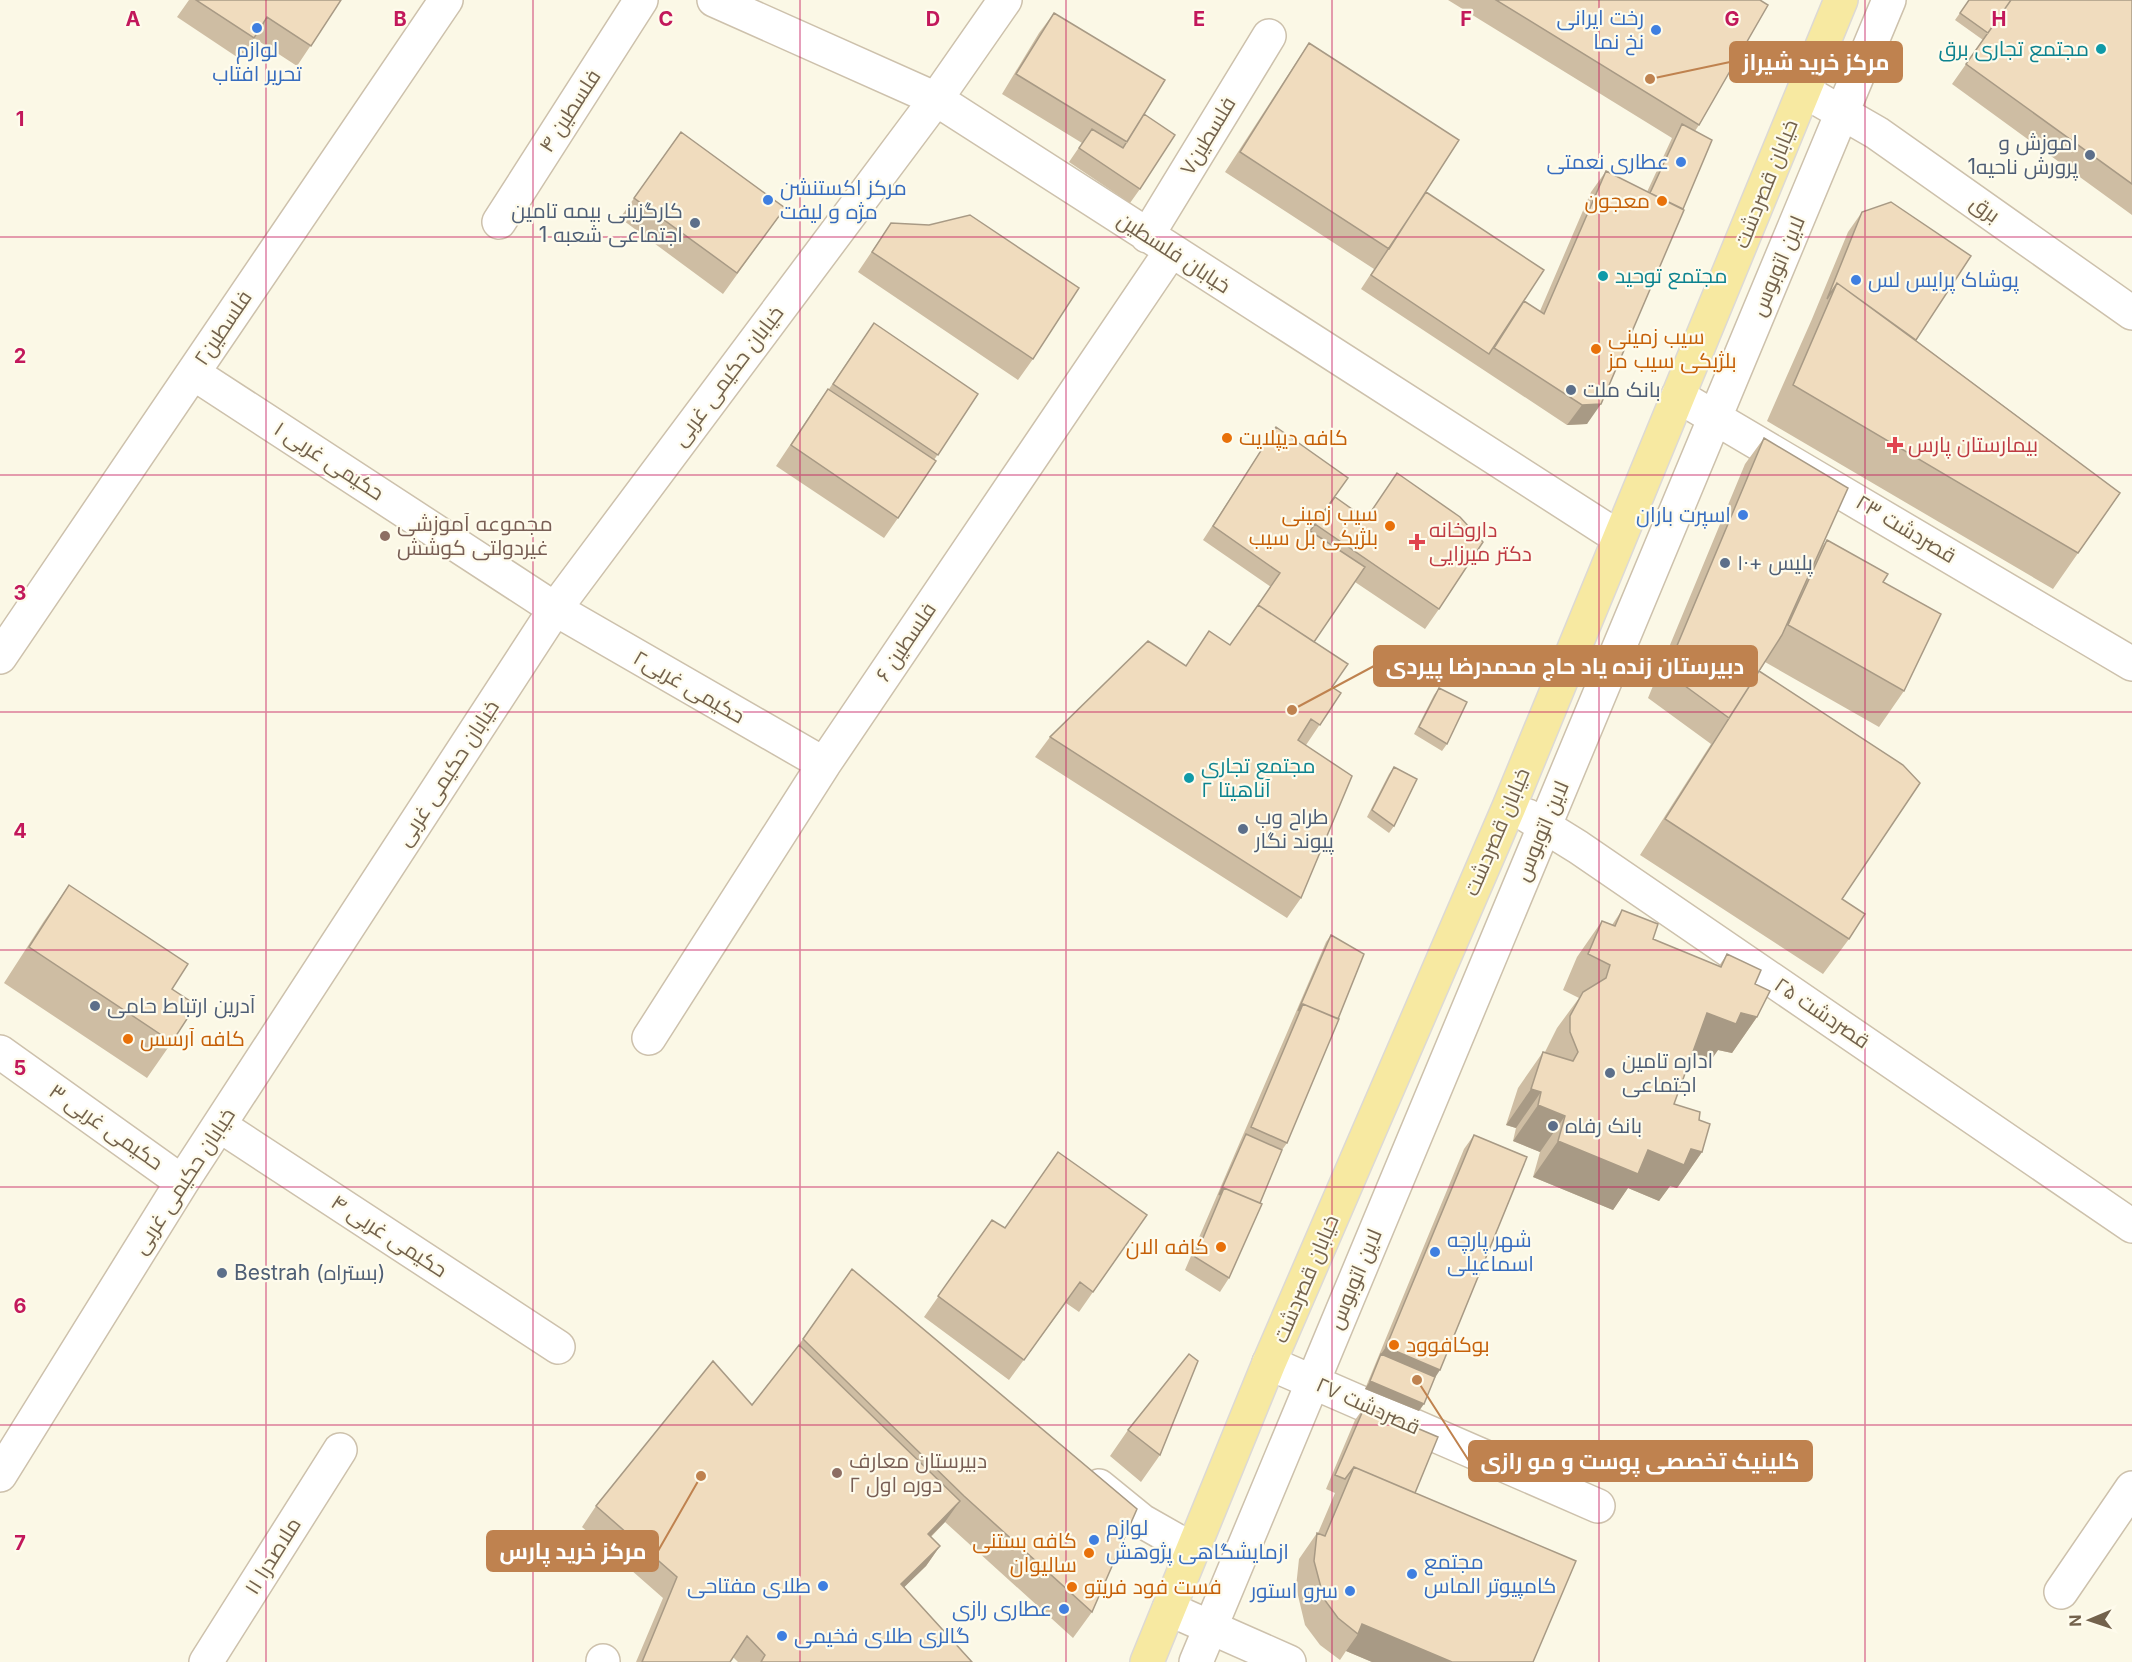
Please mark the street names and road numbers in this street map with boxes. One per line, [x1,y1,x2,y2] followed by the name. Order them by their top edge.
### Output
[534,65,606,157] street label: ۴ فلسطین
[1174,92,1242,180] street label: ۷فلسطین
[1728,116,1804,252] street label: خیابان قصردشت
[1965,190,2005,228] street label: برق
[1113,207,1235,299] street label: خیابان فلسطین
[1745,212,1811,320] street label: لاین اتوبوس
[188,286,258,370] street label: فلسطین۲
[667,301,789,451] street label: خیابان حکیمی غربی
[269,416,389,506] street label: حکیمی غربی ۱
[1852,489,1961,568] street label: قصردشت ۲۳
[870,598,942,686] street label: فلسطین ۶
[629,645,749,729] street label: حکیمی غربی۲
[391,695,505,851] street label: خیابان حکیمی غربی
[1458,764,1536,900] street label: خیابان قصردشت
[1509,777,1575,885] street label: لاین اتوبوس
[1770,972,1875,1054] street label: قصردشت ۲۵
[44,1078,168,1176] street label: حکیمی غربی ۳
[127,1103,241,1259] street label: خیابان حکیمی غربی
[326,1189,452,1283] street label: حکیمی غربی ۴
[1267,1211,1345,1347] street label: خیابان قصردشت
[1322,1225,1388,1333] street label: لاین اتوبوس
[1312,1372,1424,1440] street label: قصردشت ۲۷
[239,1513,306,1599] street label: ۱۱ ملاصدرا

